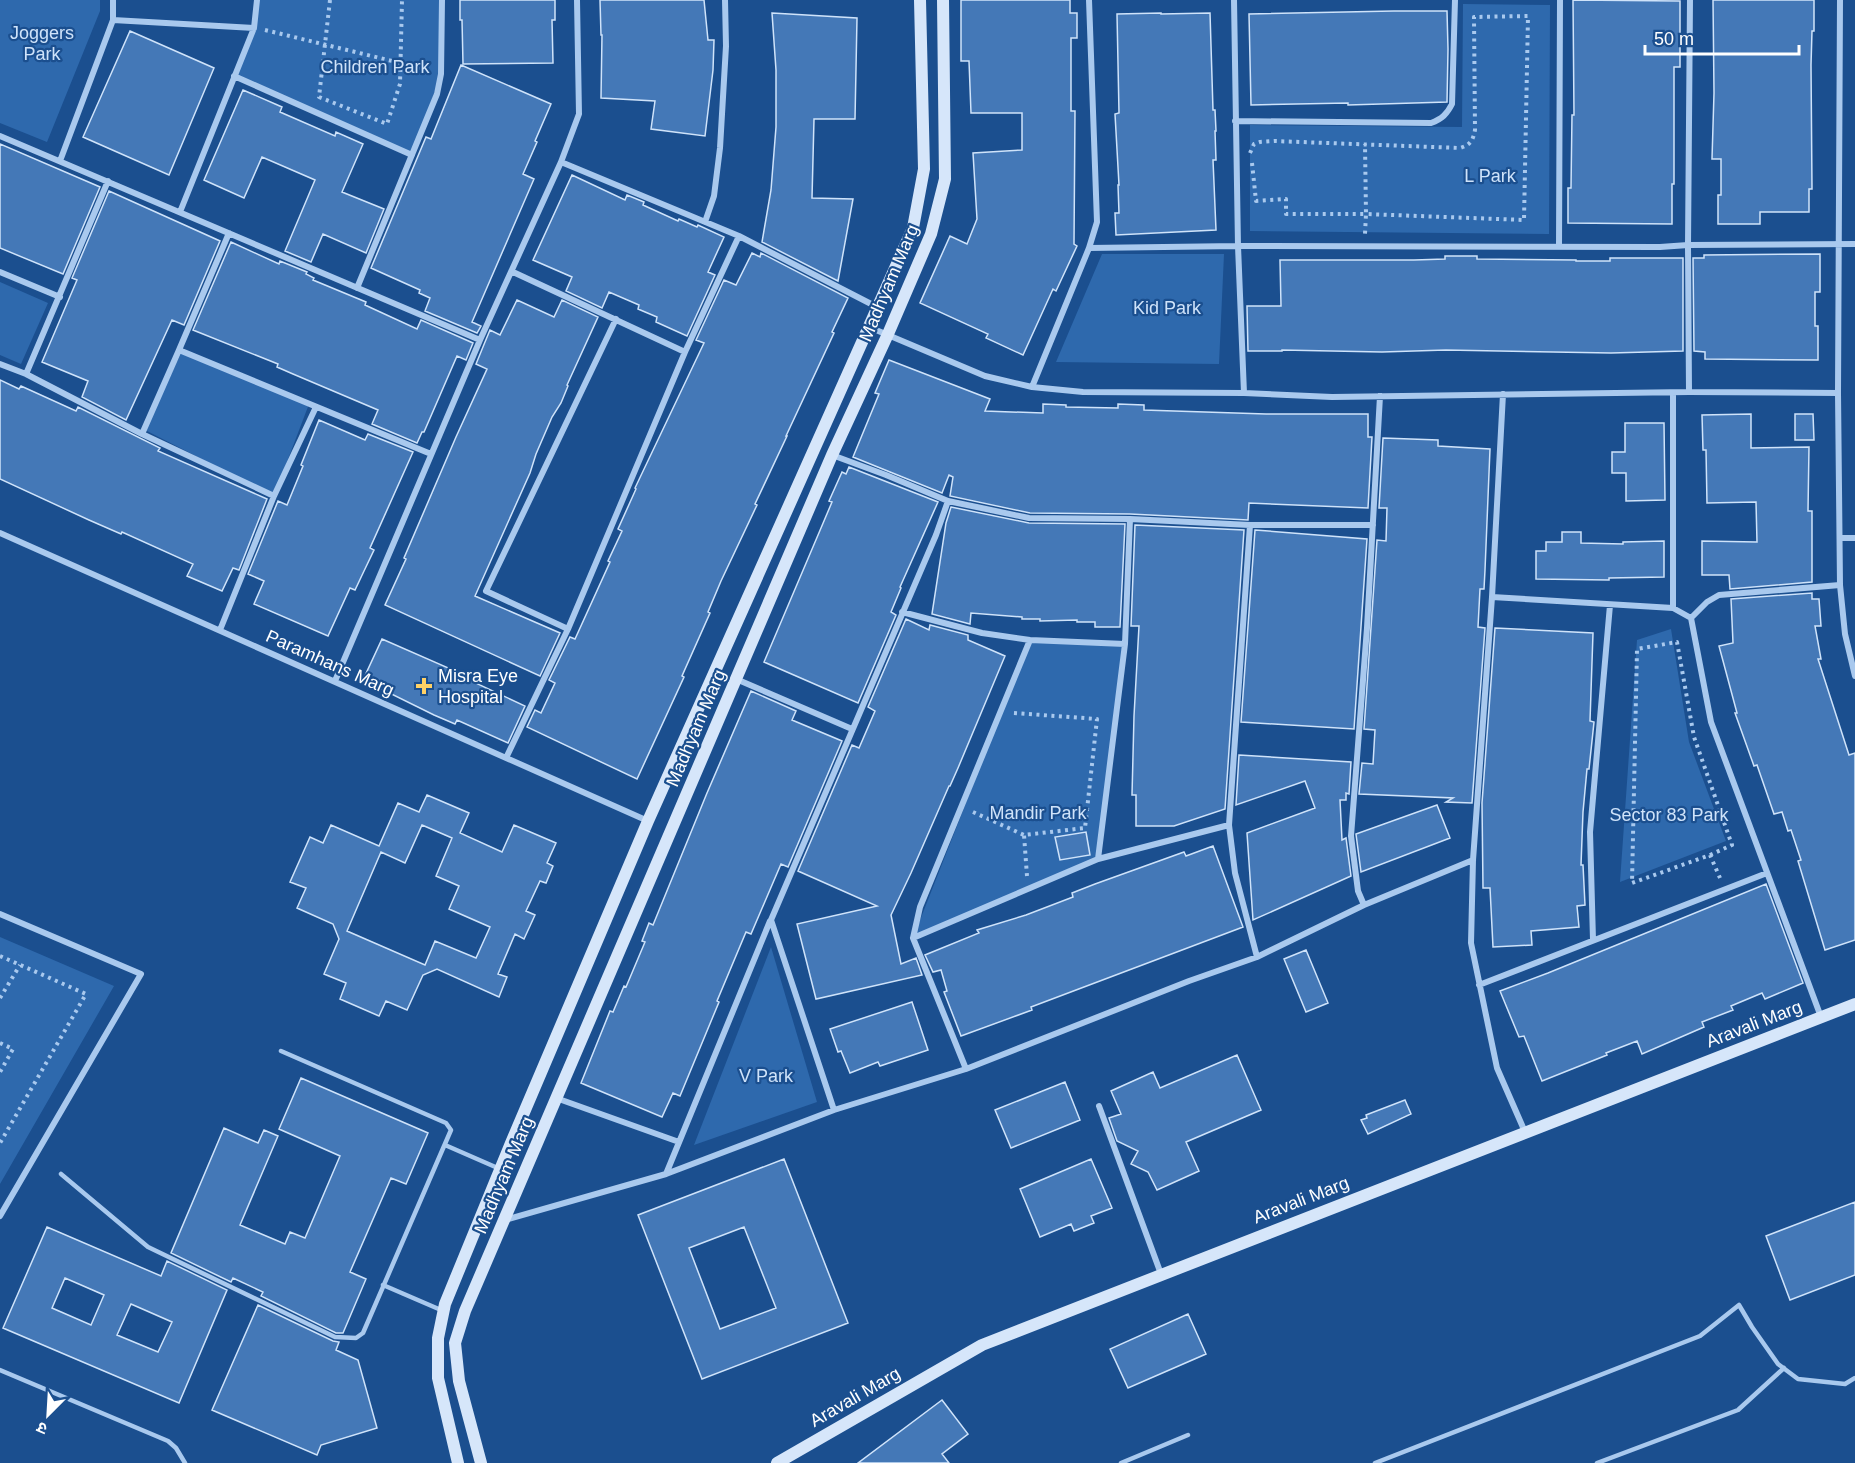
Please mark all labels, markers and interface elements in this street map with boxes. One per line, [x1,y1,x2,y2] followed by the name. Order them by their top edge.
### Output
[1645,18,1800,56] scale bar
[10,23,74,64] park label: Joggers Park
[1654,29,1694,49] text: 50 m
[320,57,431,77] park label: Children Park
[1464,166,1517,186] park label: L Park
[855,222,923,344] street label: Madhyam Marg
[1133,298,1202,318] park label: Kid Park
[263,626,397,700] street label: Paramhans Marg
[438,666,518,707] place label: Misra Eye Hospital
[662,667,730,789] street label: Madhyam Marg
[415,677,433,695] marker: Misra Eye Hospital
[989,803,1088,823] park label: Mandir Park
[1609,805,1730,825] park label: Sector 83 Park
[1703,997,1805,1051] street label: Aravali Marg
[739,1066,794,1086] park label: V Park
[470,1114,538,1236] street label: Madhyam Marg
[1250,1173,1352,1227] street label: Aravali Marg
[806,1363,904,1431] street label: Aravali Marg
[18,1385,78,1445] north arrow
[34,1418,50,1438] text: उ

